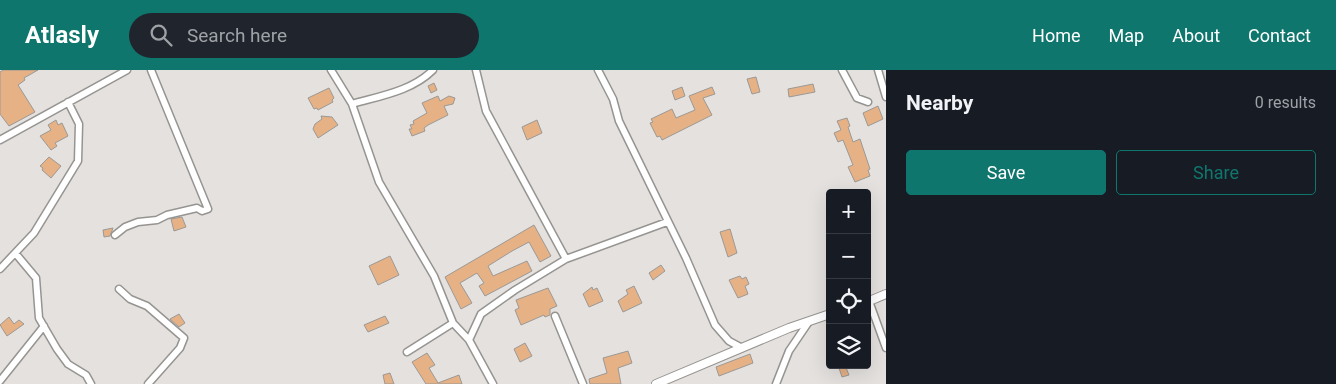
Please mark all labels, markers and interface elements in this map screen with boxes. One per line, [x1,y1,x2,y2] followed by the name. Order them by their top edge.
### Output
[129,13,479,58] search box
[25,21,99,49] text: Atlasly
[147,21,175,49] icon: search
[187,24,287,47] text: Search here
[1032,25,1081,46] text: Home
[1109,25,1144,46] text: Map
[1172,25,1220,46] text: About
[1248,25,1311,46] text: Contact
[906,91,973,115] text: Nearby
[1255,93,1316,112] text: 0 results
[906,150,1106,195] button: Save
[1116,150,1316,195] button: Share
[826,189,871,369] map controls
[826,189,871,234] button: +
[826,234,871,279] button: −
[826,279,871,324] button: locate
[826,324,871,369] button: layers

